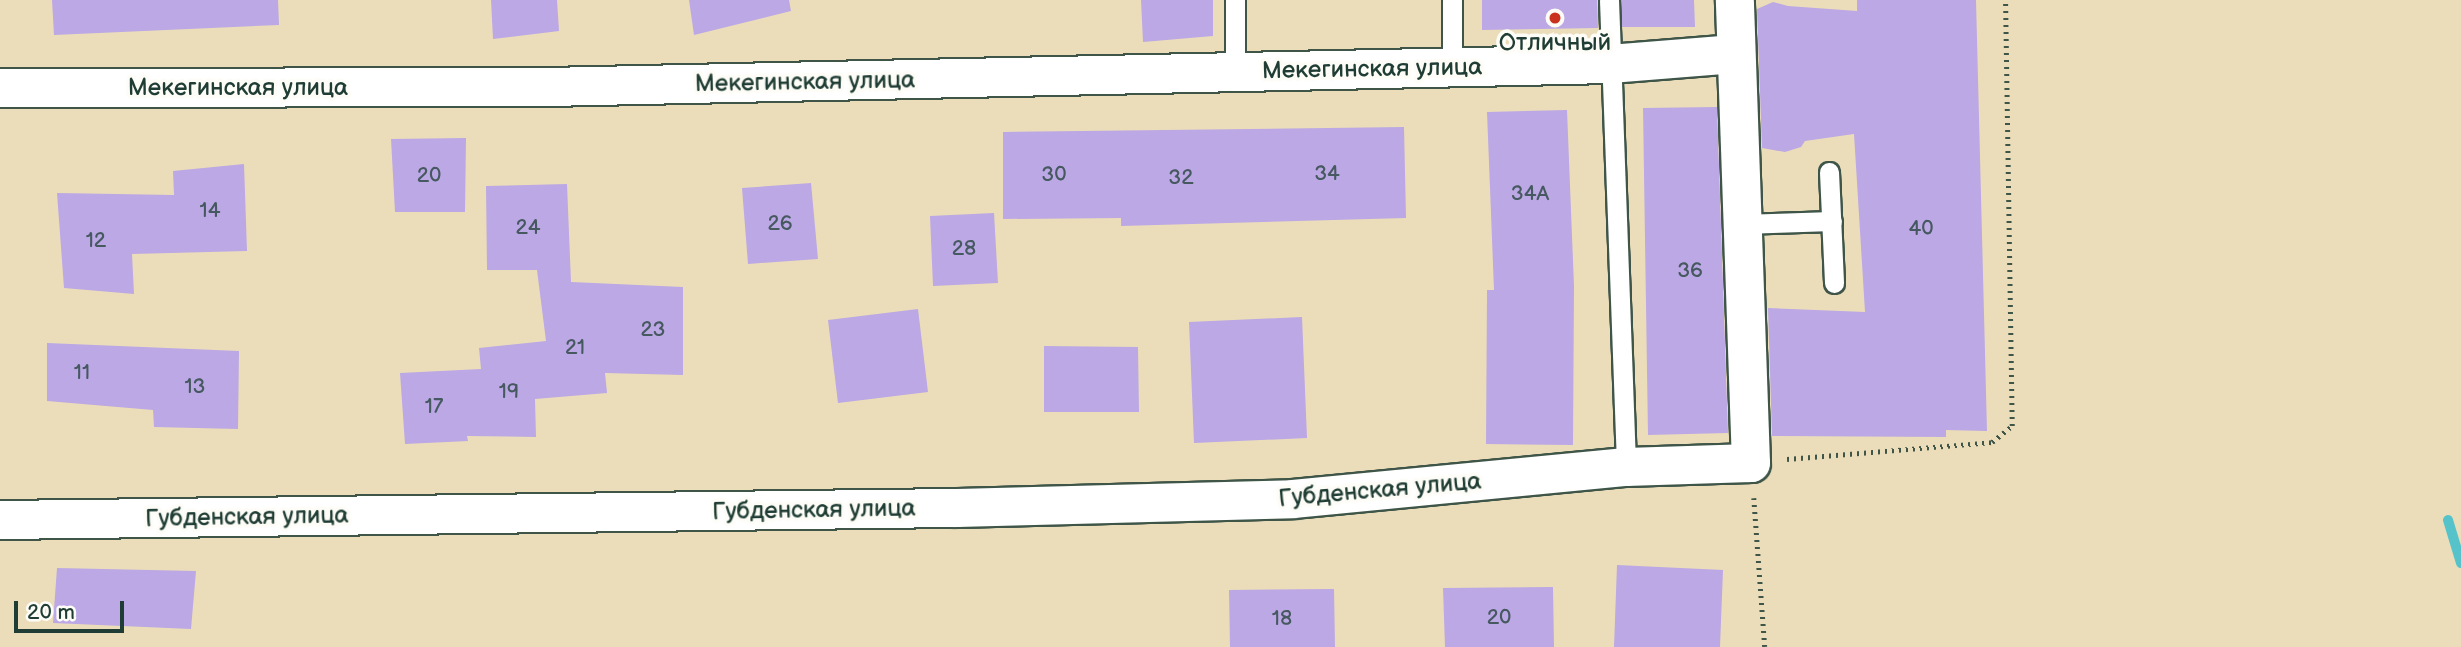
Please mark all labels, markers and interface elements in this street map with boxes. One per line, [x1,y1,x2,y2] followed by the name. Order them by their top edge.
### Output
[1547,10,1563,26] marker: Отличный
[1499,29,1611,57] place label: Отличный
[1262,53,1482,85] street label: Мекегинская улица
[695,66,915,98] street label: Мекегинская улица
[128,74,348,102] street label: Мекегинская улица
[1314,161,1340,187] house number: 34
[1041,162,1067,188] house number: 30
[417,163,441,189] house number: 20
[1168,165,1194,191] house number: 32
[1511,181,1549,207] house number: 34А
[200,198,220,224] house number: 14
[767,211,793,237] house number: 26
[516,215,540,241] house number: 24
[1908,216,1934,242] house number: 40
[86,228,106,254] house number: 12
[952,236,976,262] house number: 28
[1677,258,1703,284] house number: 36
[641,317,665,343] house number: 23
[565,335,585,361] house number: 21
[74,360,90,386] house number: 11
[184,374,206,400] house number: 13
[499,379,519,405] house number: 19
[425,394,443,420] house number: 17
[1277,467,1483,513] street label: Губденская улица
[712,494,916,526] street label: Губденская улица
[145,501,349,533] street label: Губденская улица
[18,588,128,632] scale bar
[27,600,75,625] text: 20 m
[1487,605,1511,631] house number: 20
[1272,606,1292,632] house number: 18

